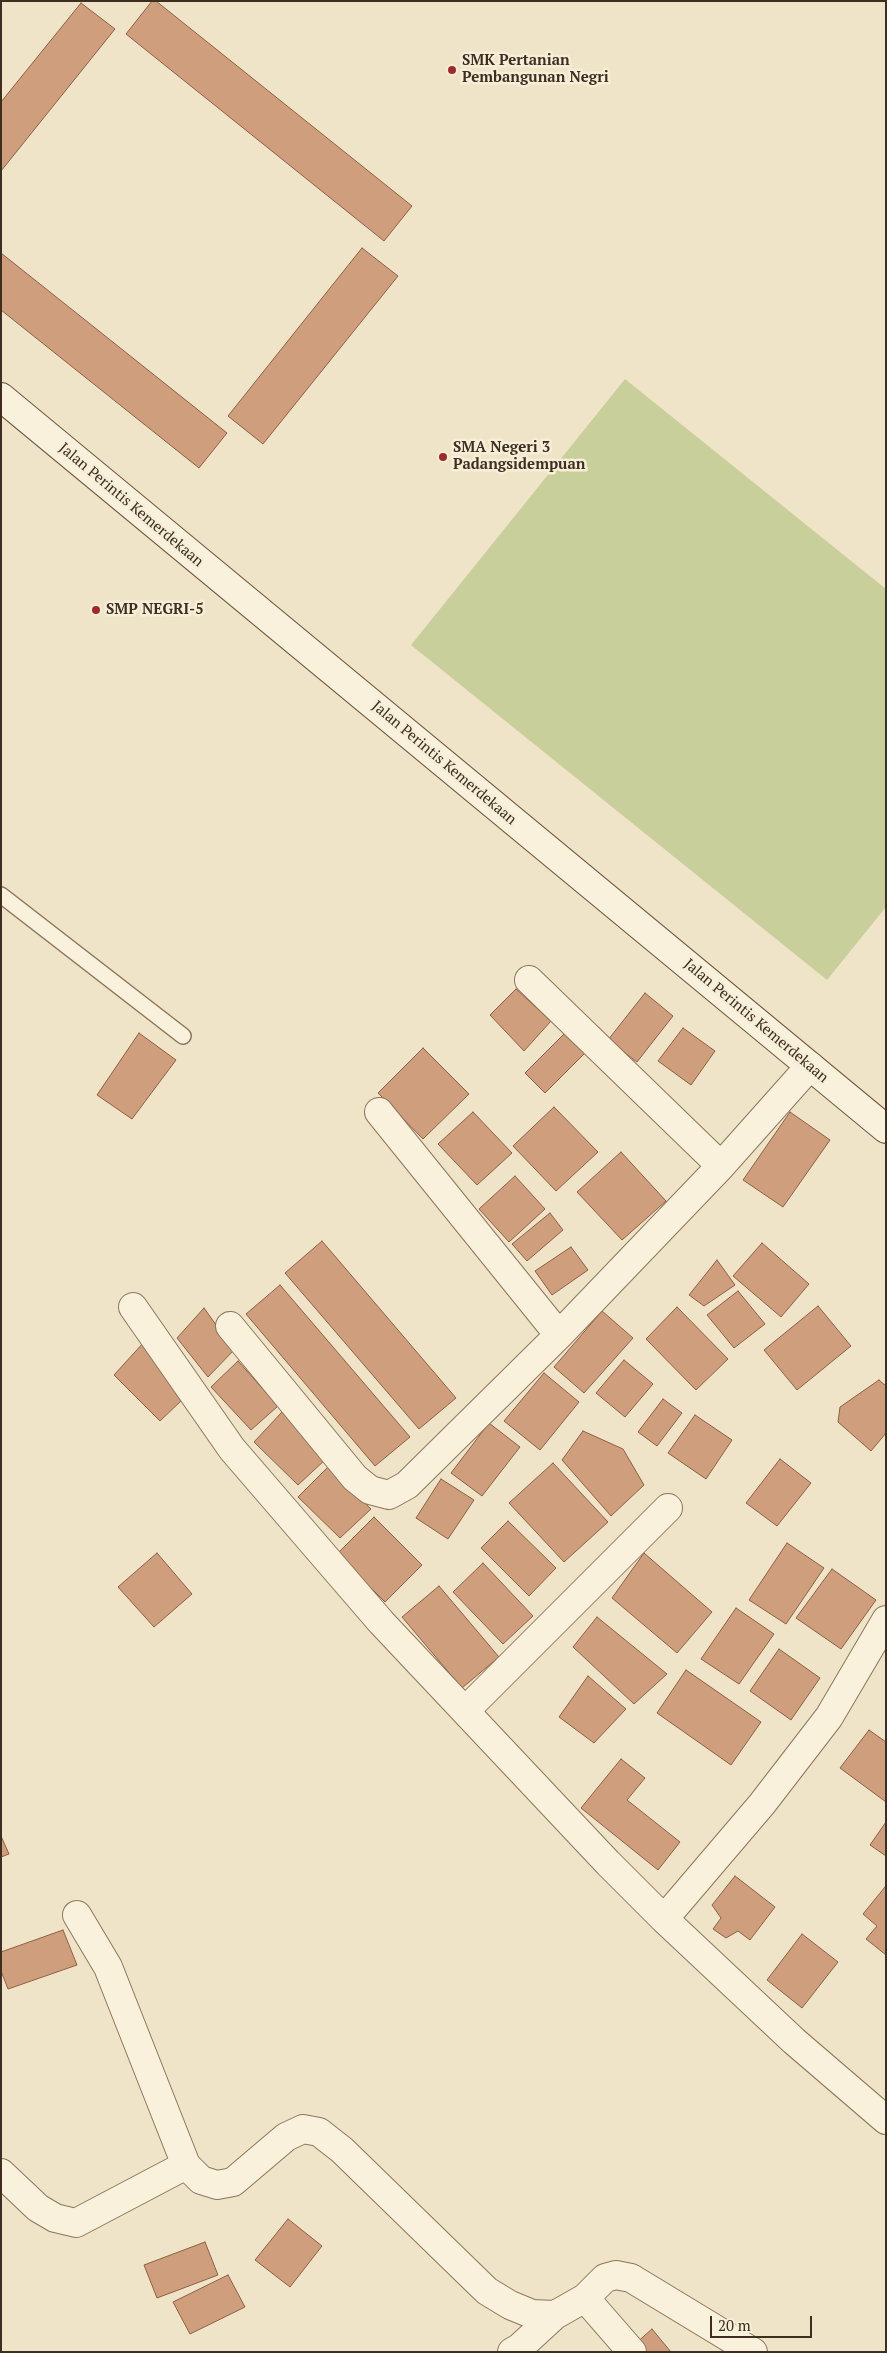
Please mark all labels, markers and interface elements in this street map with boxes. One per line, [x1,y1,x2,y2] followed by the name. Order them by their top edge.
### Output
[462,52,609,87] place label: SMK Pertanian Pembangunan Negri
[446,64,458,76] marker: SMK Pertanian Pembangunan Negri
[55,439,207,571] street label: Jalan Perintis Kemerdekaan
[453,439,585,474] place label: SMA Negeri 3 Padangsidempuan
[437,451,449,463] marker: SMA Negeri 3 Padangsidempuan
[106,601,204,619] place label: SMP NEGRI-5
[90,604,102,616] marker: SMP NEGRI-5
[368,697,520,829] street label: Jalan Perintis Kemerdekaan
[680,955,832,1087] street label: Jalan Perintis Kemerdekaan
[712,2306,814,2338] scale bar
[718,2315,751,2335] text: 20 m

